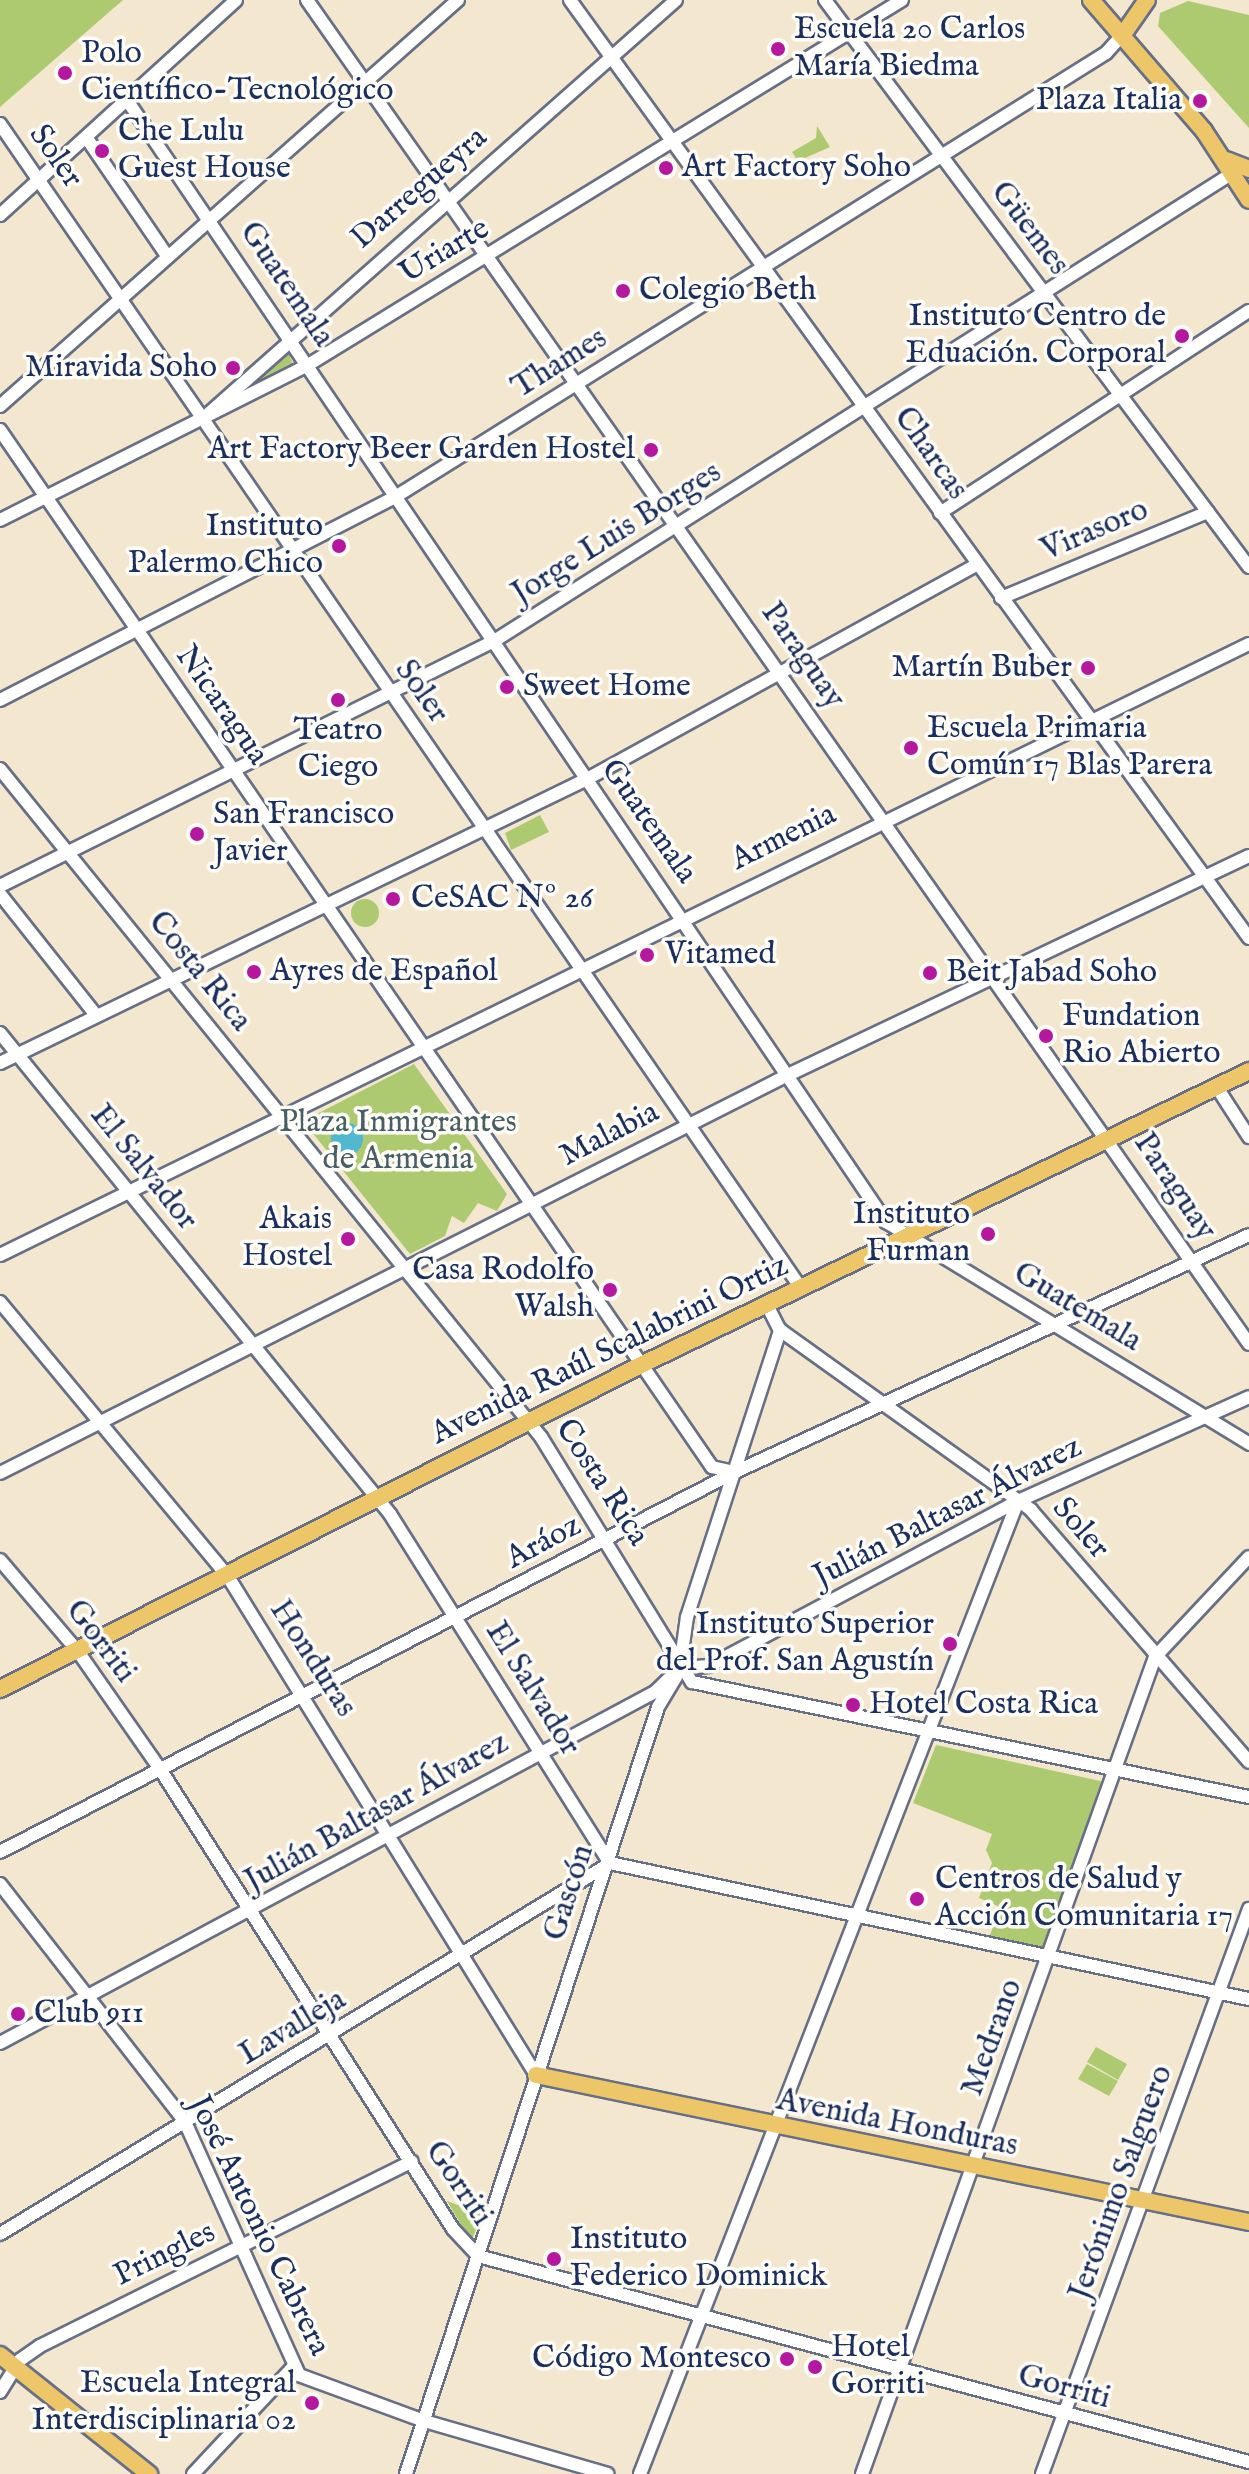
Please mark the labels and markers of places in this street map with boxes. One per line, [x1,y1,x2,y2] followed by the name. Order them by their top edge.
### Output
[794,12,1025,87] place label: Escuela 20 Carlos María Biedma
[81,36,394,111] place label: Polo Científico-Tecnológico
[769,40,787,58] marker: Escuela 20 Carlos María Biedma
[56,64,74,82] marker: Polo Científico-Tecnológico
[1036,82,1182,120] place label: Plaza Italia
[1189,90,1211,112] marker: Plaza Italia
[118,114,291,189] place label: Che Lulu Guest House
[93,142,111,160] marker: Che Lulu Guest House
[682,149,911,187] place label: Art Factory Soho
[657,159,675,177] marker: Art Factory Soho
[639,272,816,310] place label: Colegio Beth
[614,282,632,300] marker: Colegio Beth
[906,299,1166,374] place label: Instituto Centro de Eduación. Corporal
[1173,327,1191,345] marker: Instituto Centro de Eduación. Corporal
[25,349,217,387] place label: Miravida Soho
[224,359,242,377] marker: Miravida Soho
[208,431,635,469] place label: Art Factory Beer Garden Hostel
[642,441,660,459] marker: Art Factory Beer Garden Hostel
[128,509,323,584] place label: Instituto Palermo Chico
[330,537,348,555] marker: Instituto Palermo Chico
[891,649,1072,687] place label: Martín Buber
[1079,659,1097,677] marker: Martín Buber
[523,668,691,706] place label: Sweet Home
[498,678,516,696] marker: Sweet Home
[329,691,347,709] marker: Teatro Ciego
[927,711,1212,786] place label: Escuela Primaria Común 17 Blas Parera
[293,713,383,788] place label: Teatro Ciego
[902,739,920,757] marker: Escuela Primaria Común 17 Blas Parera
[213,797,394,872] place label: San Francisco Javier
[188,825,206,843] marker: San Francisco Javier
[411,880,593,918] place label: CeSAC Nº 26
[382,888,404,910] marker: CeSAC Nº 26
[665,936,776,974] place label: Vitamed
[636,944,658,966] marker: Vitamed
[270,953,498,991] place label: Ayres de Español
[946,954,1157,992] place label: Beit Jabad Soho
[245,963,263,981] marker: Ayres de Español
[921,964,939,982] marker: Beit Jabad Soho
[1062,999,1220,1074] place label: Fundation Rio Abierto
[1037,1027,1055,1045] marker: Fundation Rio Abierto
[853,1197,970,1272] place label: Instituto Furman
[242,1202,332,1277] place label: Akais Hostel
[977,1223,999,1245] marker: Instituto Furman
[339,1230,357,1248] marker: Akais Hostel
[412,1253,594,1328] place label: Casa Rodolfo Walsh
[601,1281,619,1299] marker: Casa Rodolfo Walsh
[656,1607,934,1682] place label: Instituto Superior del Prof. San Agustín
[941,1635,959,1653] marker: Instituto Superior del Prof. San Agustín
[869,1686,1098,1724] place label: Hotel Costa Rica
[844,1696,862,1714] marker: Hotel Costa Rica
[935,1862,1233,1937] place label: Centros de Salud y Acción Comunitaria 17
[906,1888,928,1910] marker: Centros de Salud y Acción Comunitaria 17
[34,1995,144,2033] place label: Club 911
[9,2005,27,2023] marker: Club 911
[570,2222,827,2297] place label: Instituto Federico Dominick
[545,2250,563,2268] marker: Instituto Federico Dominick
[831,2330,925,2405] place label: Hotel Gorriti
[532,2340,771,2378] place label: Código Montesco
[778,2350,796,2368] marker: Código Montesco
[806,2358,824,2376] marker: Hotel Gorriti
[32,2366,296,2441] place label: Escuela Integral Interdisciplinaria 02
[303,2394,321,2412] marker: Escuela Integral Interdisciplinaria 02

